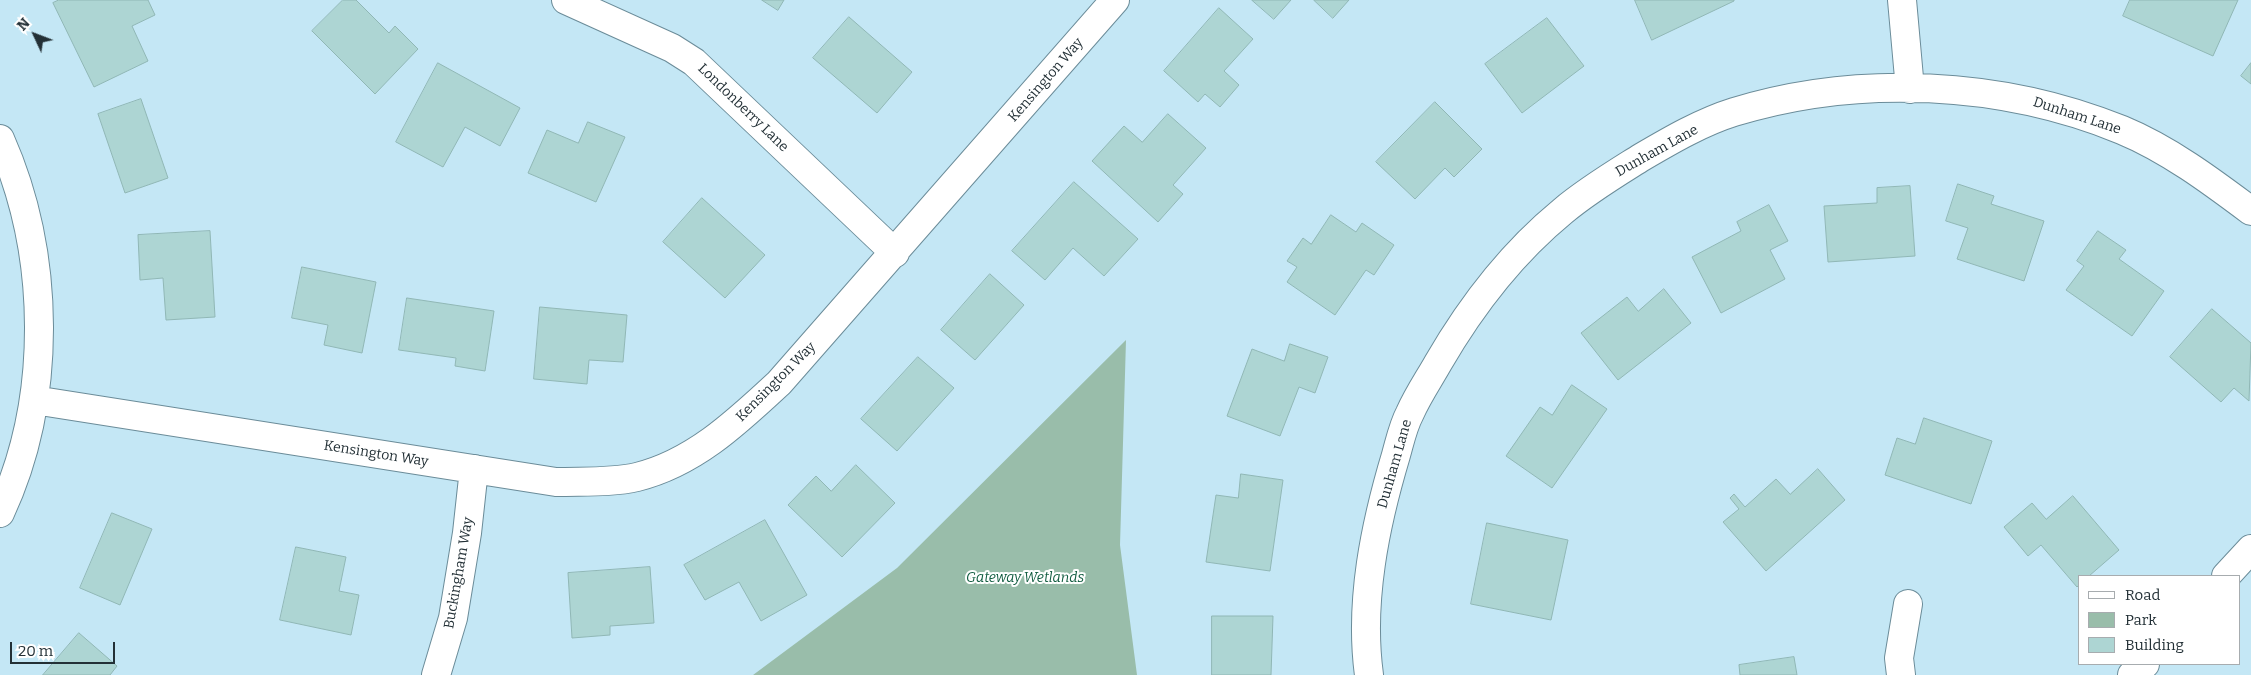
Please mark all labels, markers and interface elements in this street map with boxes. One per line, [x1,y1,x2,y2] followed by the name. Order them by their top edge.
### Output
[10,10,60,60] north arrow
[14,15,34,34] text: N
[1005,35,1087,125] street label: Kensington Way
[694,60,792,156] street label: Londonberry Lane
[2031,94,2123,138] street label: Dunham Lane
[1613,121,1701,181] street label: Dunham Lane
[733,339,819,425] street label: Kensington Way
[1374,418,1416,510] street label: Dunham Lane
[322,437,430,471] street label: Kensington Way
[441,516,477,630] street label: Buckingham Way
[966,570,1084,586] park label: Gateway Wetlands
[2078,575,2241,665] legend
[2125,586,2160,604] text: Road
[2125,611,2157,629] text: Park
[12,632,118,664] scale bar
[2125,636,2184,654] text: Building
[18,642,53,660] text: 20 m

